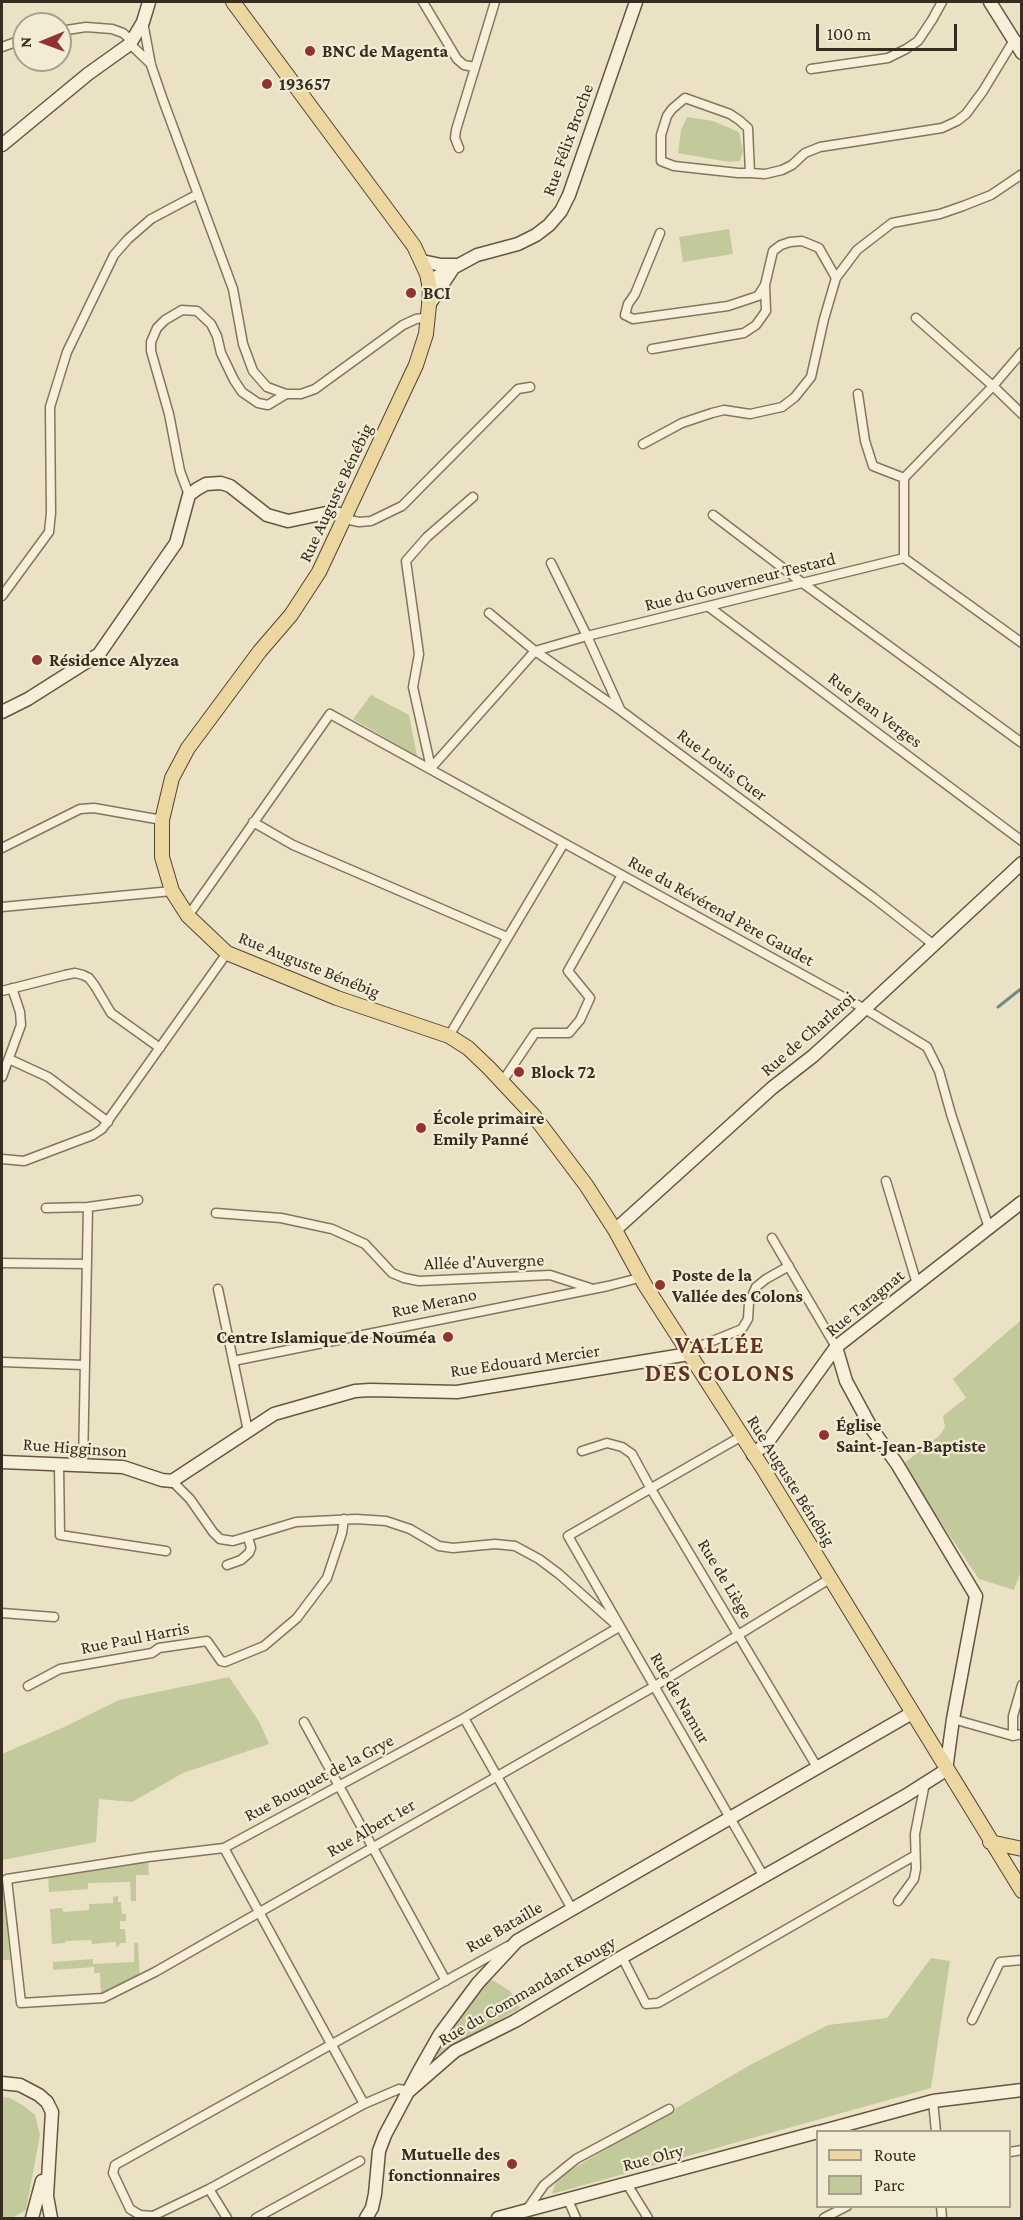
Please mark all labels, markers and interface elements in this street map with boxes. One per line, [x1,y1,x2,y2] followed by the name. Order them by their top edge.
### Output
[12,12,72,72] north arrow
[819,12,960,50] scale bar
[827,24,871,44] text: 100 m
[17,37,34,48] text: N
[322,40,448,62] place label: BNC de Magenta
[303,44,317,58] marker: BNC de Magenta
[279,73,331,95] place label: 193657
[260,77,274,91] marker: 193657
[538,81,598,199] street label: Rue Félix Broche
[423,282,451,304] place label: BCI
[404,286,418,300] marker: BCI
[294,420,378,566] street label: Rue Auguste Bénébig
[642,548,838,616] street label: Rue du Gouverneur Testard
[49,649,179,671] place label: Résidence Alyzea
[30,653,44,667] marker: Résidence Alyzea
[824,668,926,752] street label: Rue Jean Verges
[673,724,771,806] street label: Rue Louis Cuer
[624,851,818,971] street label: Rue du Révérend Père Gaudet
[235,927,383,1003] street label: Rue Auguste Bénébig
[756,987,860,1081] street label: Rue de Charleroi
[531,1061,595,1083] place label: Block 72
[512,1065,526,1079] marker: Block 72
[433,1107,544,1150] place label: École primaire Emily Panné
[414,1121,428,1135] marker: École primaire Emily Panné
[423,1249,545,1275] street label: Allée d'Auvergne
[672,1264,803,1306] place label: Poste de la Vallée des Colons
[821,1265,909,1341] street label: Rue Taragnat
[653,1278,667,1292] marker: Poste de la Vallée des Colons
[389,1283,479,1323] street label: Rue Merano
[216,1326,436,1348] place label: Centre Islamique de Nouméa
[441,1330,455,1344] marker: Centre Islamique de Nouméa
[645,1332,795,1388] district label: VALLÉE DES COLONS
[449,1340,601,1382] street label: Rue Edouard Mercier
[742,1411,840,1551] street label: Rue Auguste Bénébig
[836,1414,986,1456] place label: Église Saint-Jean-Baptiste
[817,1428,831,1442] marker: Église Saint-Jean-Baptiste
[22,1434,128,1462] street label: Rue Higginson
[693,1535,757,1623] street label: Rue de Liège
[79,1617,191,1659] street label: Rue Paul Harris
[645,1649,715,1747] street label: Rue de Namur
[241,1730,397,1826] street label: Rue Bouquet de la Grye
[323,1794,419,1862] street label: Rue Albert 1er
[462,1896,546,1958] street label: Rue Bataille
[434,1931,620,2051] street label: Rue du Commandant Rougy
[816,2130,1011,2208] legend
[620,2140,686,2176] street label: Rue Olry
[388,2143,500,2186] place label: Mutuelle des fonctionnaires
[874,2145,916,2165] text: Route
[505,2157,519,2171] marker: Mutuelle des fonctionnaires
[874,2175,905,2195] text: Parc

